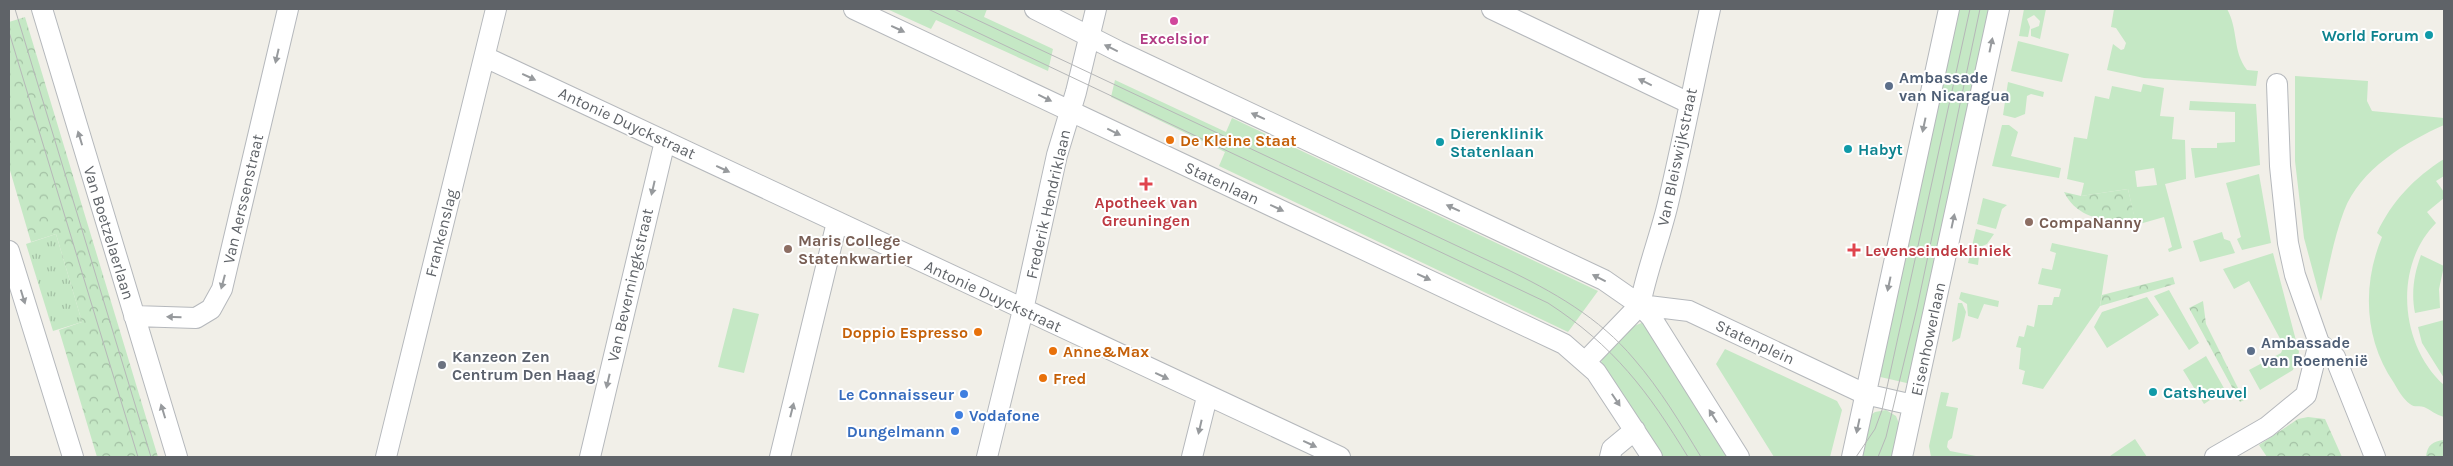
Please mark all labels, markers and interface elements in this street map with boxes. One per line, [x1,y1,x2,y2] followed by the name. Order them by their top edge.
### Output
[1168,15,1180,27] marker: Excelsior
[891,26,905,34] one-way arrow
[2322,26,2419,45] place label: World Forum
[1139,29,1209,48] place label: Excelsior
[2423,29,2435,41] marker: World Forum
[1988,37,1996,53] one-way arrow
[1104,44,1118,52] one-way arrow
[273,49,281,64] one-way arrow
[1899,68,2010,105] place label: Ambassade van Nicaragua
[522,74,536,82] one-way arrow
[1637,78,1652,86] one-way arrow
[1883,80,1895,92] marker: Ambassade van Nicaragua
[556,83,698,163] street label: Antonie Duyckstraat
[1653,86,1701,228] street label: Van Bleiswijkstraat
[1038,94,1053,102] one-way arrow
[1251,111,1265,119] one-way arrow
[1919,117,1927,133] one-way arrow
[1450,124,1544,161] place label: Dierenklinik Statenlaan
[1022,127,1074,281] street label: Frederik Hendriklaan
[1107,128,1121,136] one-way arrow
[76,130,84,145] one-way arrow
[1180,131,1297,150] place label: De Kleine Staat
[219,132,267,266] street label: Van Aerssenstraat
[1164,134,1176,146] marker: De Kleine Staat
[1434,136,1446,148] marker: Dierenklinik Statenlaan
[1858,140,1903,159] place label: Habyt
[1842,143,1854,155] marker: Habyt
[1182,157,1262,209] street label: Statenlaan
[80,164,138,302] street label: Van Boetzelaerlaan
[716,165,730,173] one-way arrow
[1140,178,1152,190] marker: Apotheek van Greuningen
[649,181,657,196] one-way arrow
[421,187,461,279] street label: Frankenslag
[1094,193,1198,230] place label: Apotheek van Greuningen
[1446,203,1460,211] one-way arrow
[1270,205,1284,213] one-way arrow
[603,206,657,364] street label: Van Beverningkstraat
[1950,213,1958,229] one-way arrow
[2039,213,2141,232] place label: CompaNanny
[2023,216,2035,228] marker: CompaNanny
[798,231,913,268] place label: Maris College Statenkwartier
[1865,241,2012,260] place label: Levenseindekliniek
[782,243,794,255] marker: Maris College Statenkwartier
[1847,243,1861,257] marker: Levenseindekliniek
[922,256,1064,336] street label: Antonie Duyckstraat
[1592,273,1607,282] one-way arrow
[1417,274,1431,282] one-way arrow
[219,275,227,290] one-way arrow
[1885,276,1893,291] one-way arrow
[1907,280,1949,398] street label: Eisenhowerlaan
[19,290,27,305] one-way arrow
[166,313,182,321] one-way arrow
[1713,315,1797,369] street label: Statenplein
[842,323,968,342] place label: Doppio Espresso
[972,326,984,338] marker: Doppio Espresso
[2261,333,2368,370] place label: Ambassade van Roemenië
[1063,342,1149,361] place label: Anne&Max
[1047,345,1059,357] marker: Anne&Max
[2245,345,2257,357] marker: Ambassade van Roemenië
[452,347,595,384] place label: Kanzeon Zen Centrum Den Haag
[436,359,448,371] marker: Kanzeon Zen Centrum Den Haag
[1053,369,1086,388] place label: Fred
[1037,372,1049,384] marker: Fred
[1155,372,1169,380] one-way arrow
[604,373,612,388] one-way arrow
[2163,383,2247,402] place label: Catsheuvel
[838,385,955,404] place label: Le Connaisseur
[2147,386,2159,398] marker: Catsheuvel
[958,388,970,400] marker: Le Connaisseur
[1611,393,1621,406] one-way arrow
[788,402,796,417] one-way arrow
[158,403,166,418] one-way arrow
[969,406,1040,425] place label: Vodafone
[953,409,965,421] marker: Vodafone
[1709,409,1718,422] one-way arrow
[1854,418,1862,434] one-way arrow
[1195,419,1203,434] one-way arrow
[847,422,945,441] place label: Dungelmann
[949,425,961,437] marker: Dungelmann
[1303,440,1317,448] one-way arrow

